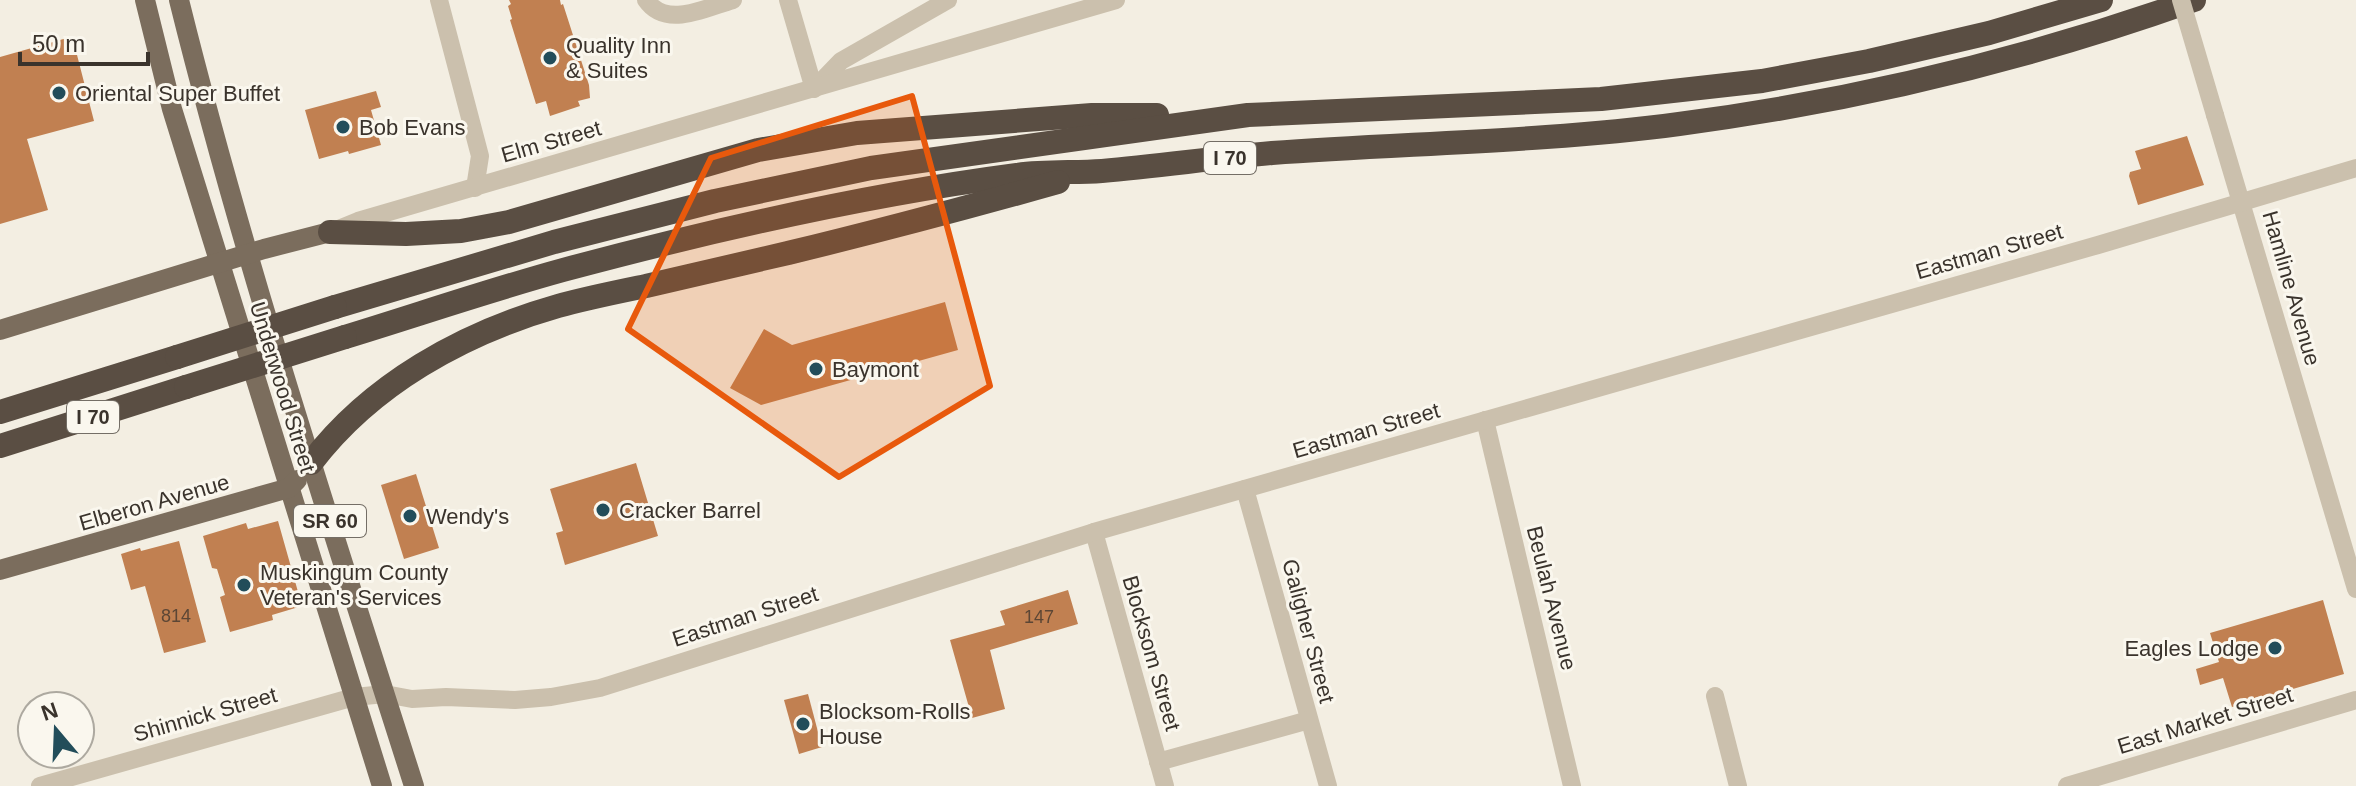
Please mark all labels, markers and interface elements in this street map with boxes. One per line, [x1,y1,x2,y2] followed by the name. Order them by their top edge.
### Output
[20,16,148,66] scale bar
[32,30,85,57] text: 50 m
[566,33,671,83] place label: Quality Inn & Suites
[541,49,559,67] marker: Quality Inn & Suites
[75,81,280,106] place label: Oriental Super Buffet
[50,84,68,102] marker: Oriental Super Buffet
[359,115,465,140] place label: Bob Evans
[498,115,604,168] street label: Elm Street
[334,118,352,136] marker: Bob Evans
[1204,142,1256,174] road number: I 70
[2257,208,2326,368] street label: Hamline Avenue
[1913,219,2065,284] street label: Eastman Street
[245,299,320,476] street label: Underwood Street
[832,357,919,382] place label: Baymont
[807,360,825,378] marker: Baymont
[1290,398,1442,463] street label: Eastman Street
[67,401,119,433] road number: I 70
[76,469,232,536] street label: Elberon Avenue
[619,498,761,523] place label: Cracker Barrel
[594,501,612,519] marker: Cracker Barrel
[426,504,509,529] place label: Wendy's
[294,505,366,537] road number: SR 60
[401,507,419,525] marker: Wendy's
[1522,523,1582,673] street label: Beulah Avenue
[1277,556,1340,706] street label: Galigher Street
[260,560,448,610] place label: Muskingum County Veteran's Services
[1117,573,1186,734] street label: Blocksom Street
[235,576,253,594] marker: Muskingum County Veteran's Services
[669,581,821,652] street label: Eastman Street
[161,606,191,626] house number: 814
[1024,607,1054,627] house number: 147
[2124,636,2259,661] place label: Eagles Lodge
[2266,639,2284,657] marker: Eagles Lodge
[131,682,280,747] street label: Shinnick Street
[2114,682,2296,759] street label: East Market Street
[16,690,96,770] north arrow
[38,697,61,726] text: N
[819,699,971,749] place label: Blocksom-Rolls House
[794,715,812,733] marker: Blocksom-Rolls House

